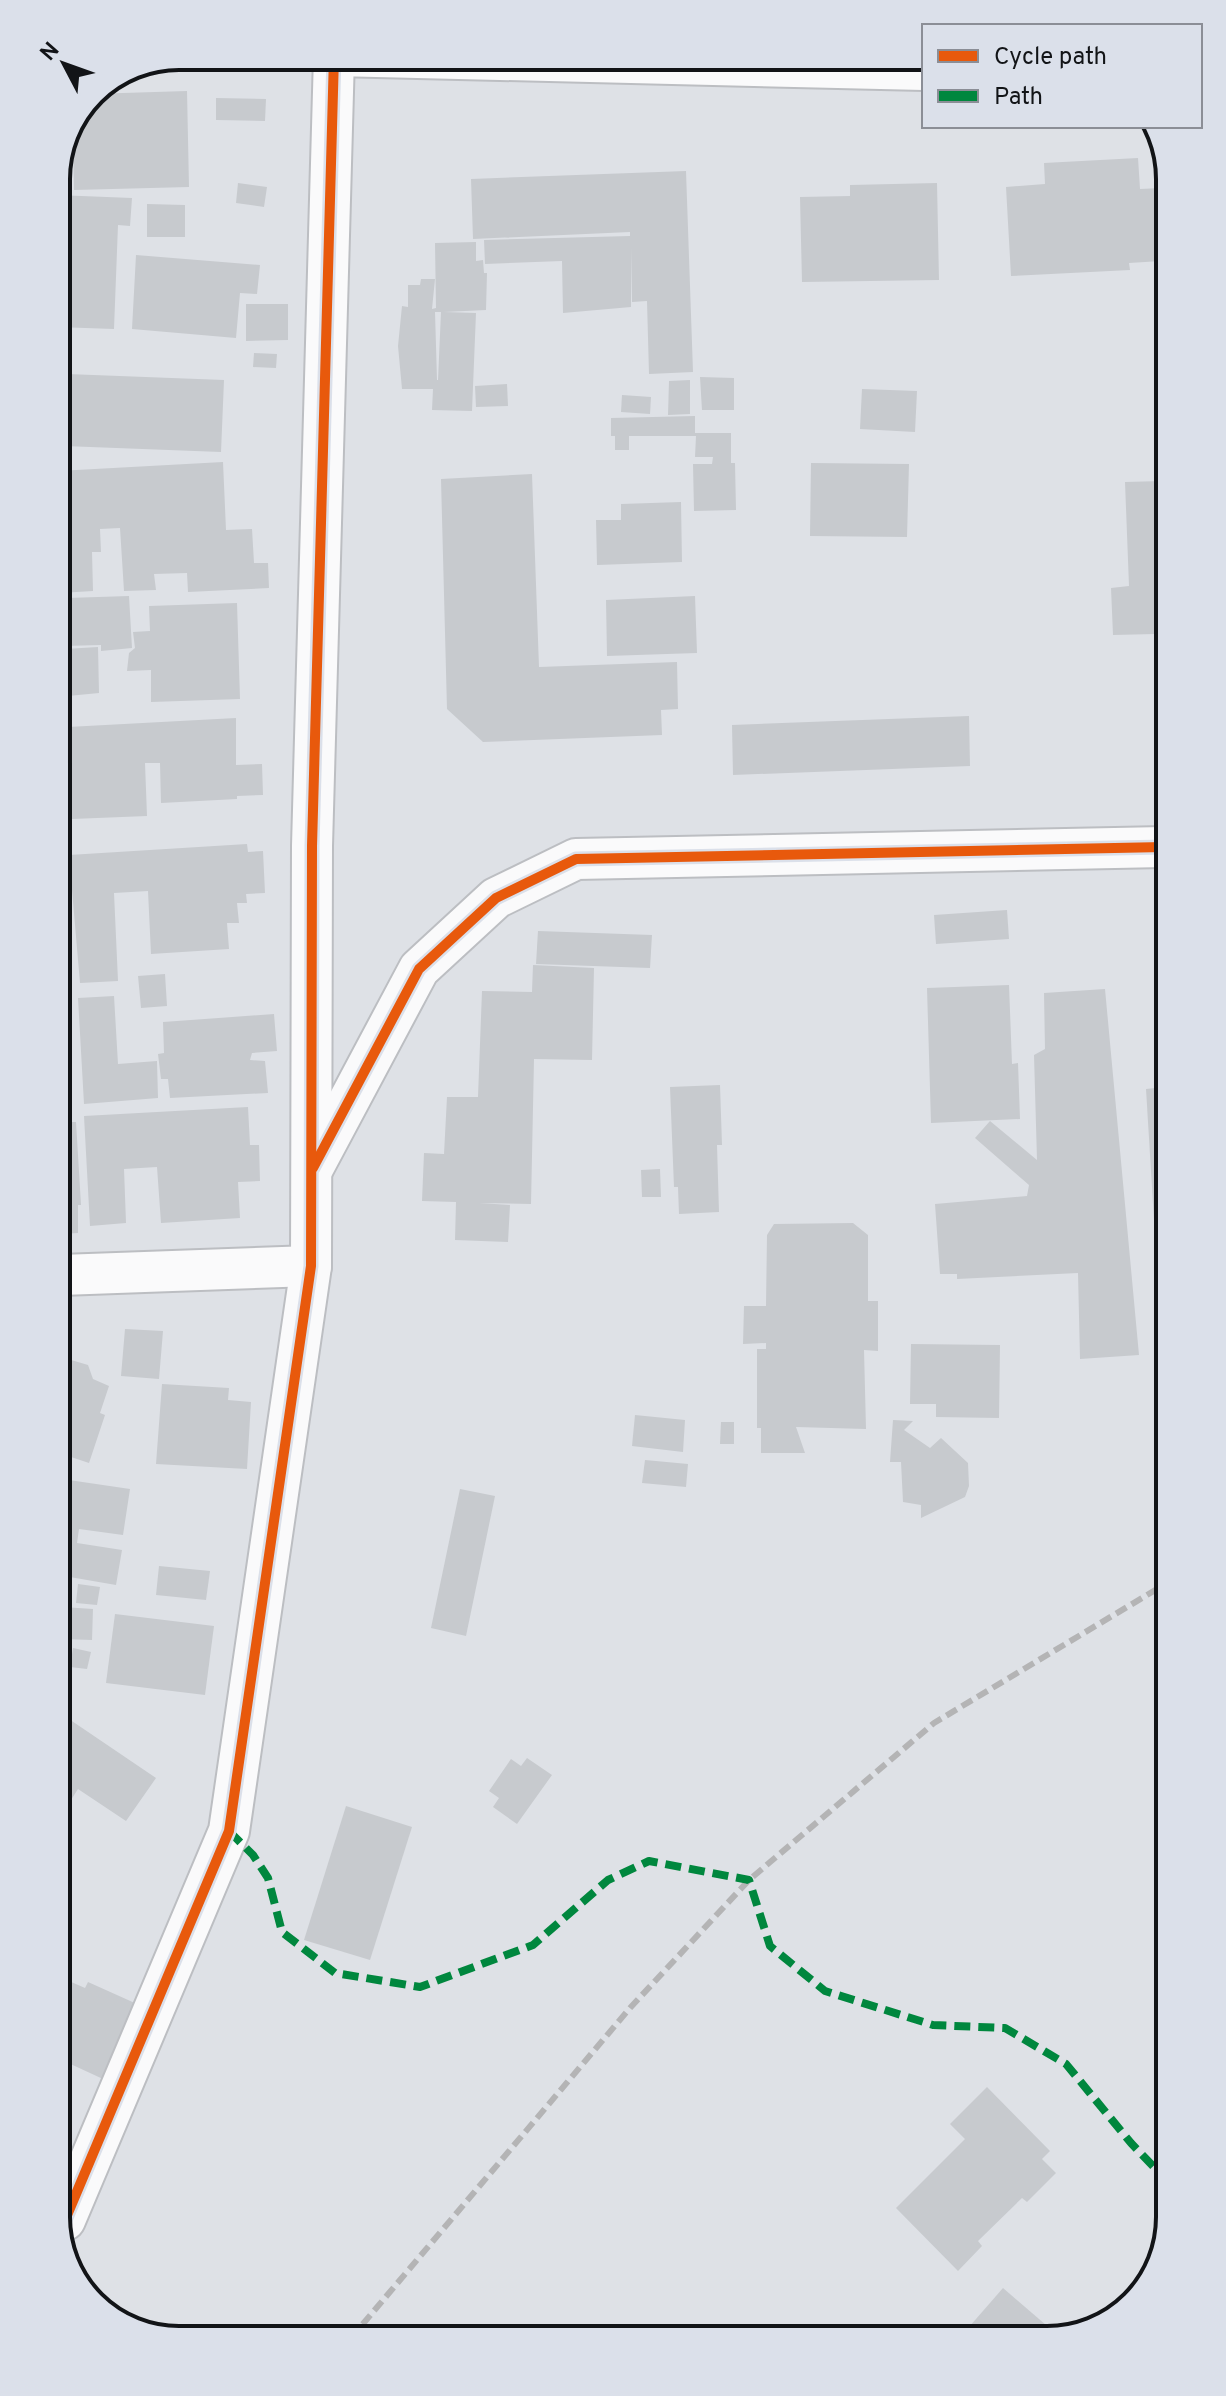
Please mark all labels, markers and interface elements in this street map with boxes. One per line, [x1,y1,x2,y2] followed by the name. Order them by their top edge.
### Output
[24,24,104,104] north arrow
[922,24,1202,128] legend
[35,38,66,67] text: N
[994,43,1107,73] text: Cycle path
[994,83,1043,113] text: Path

